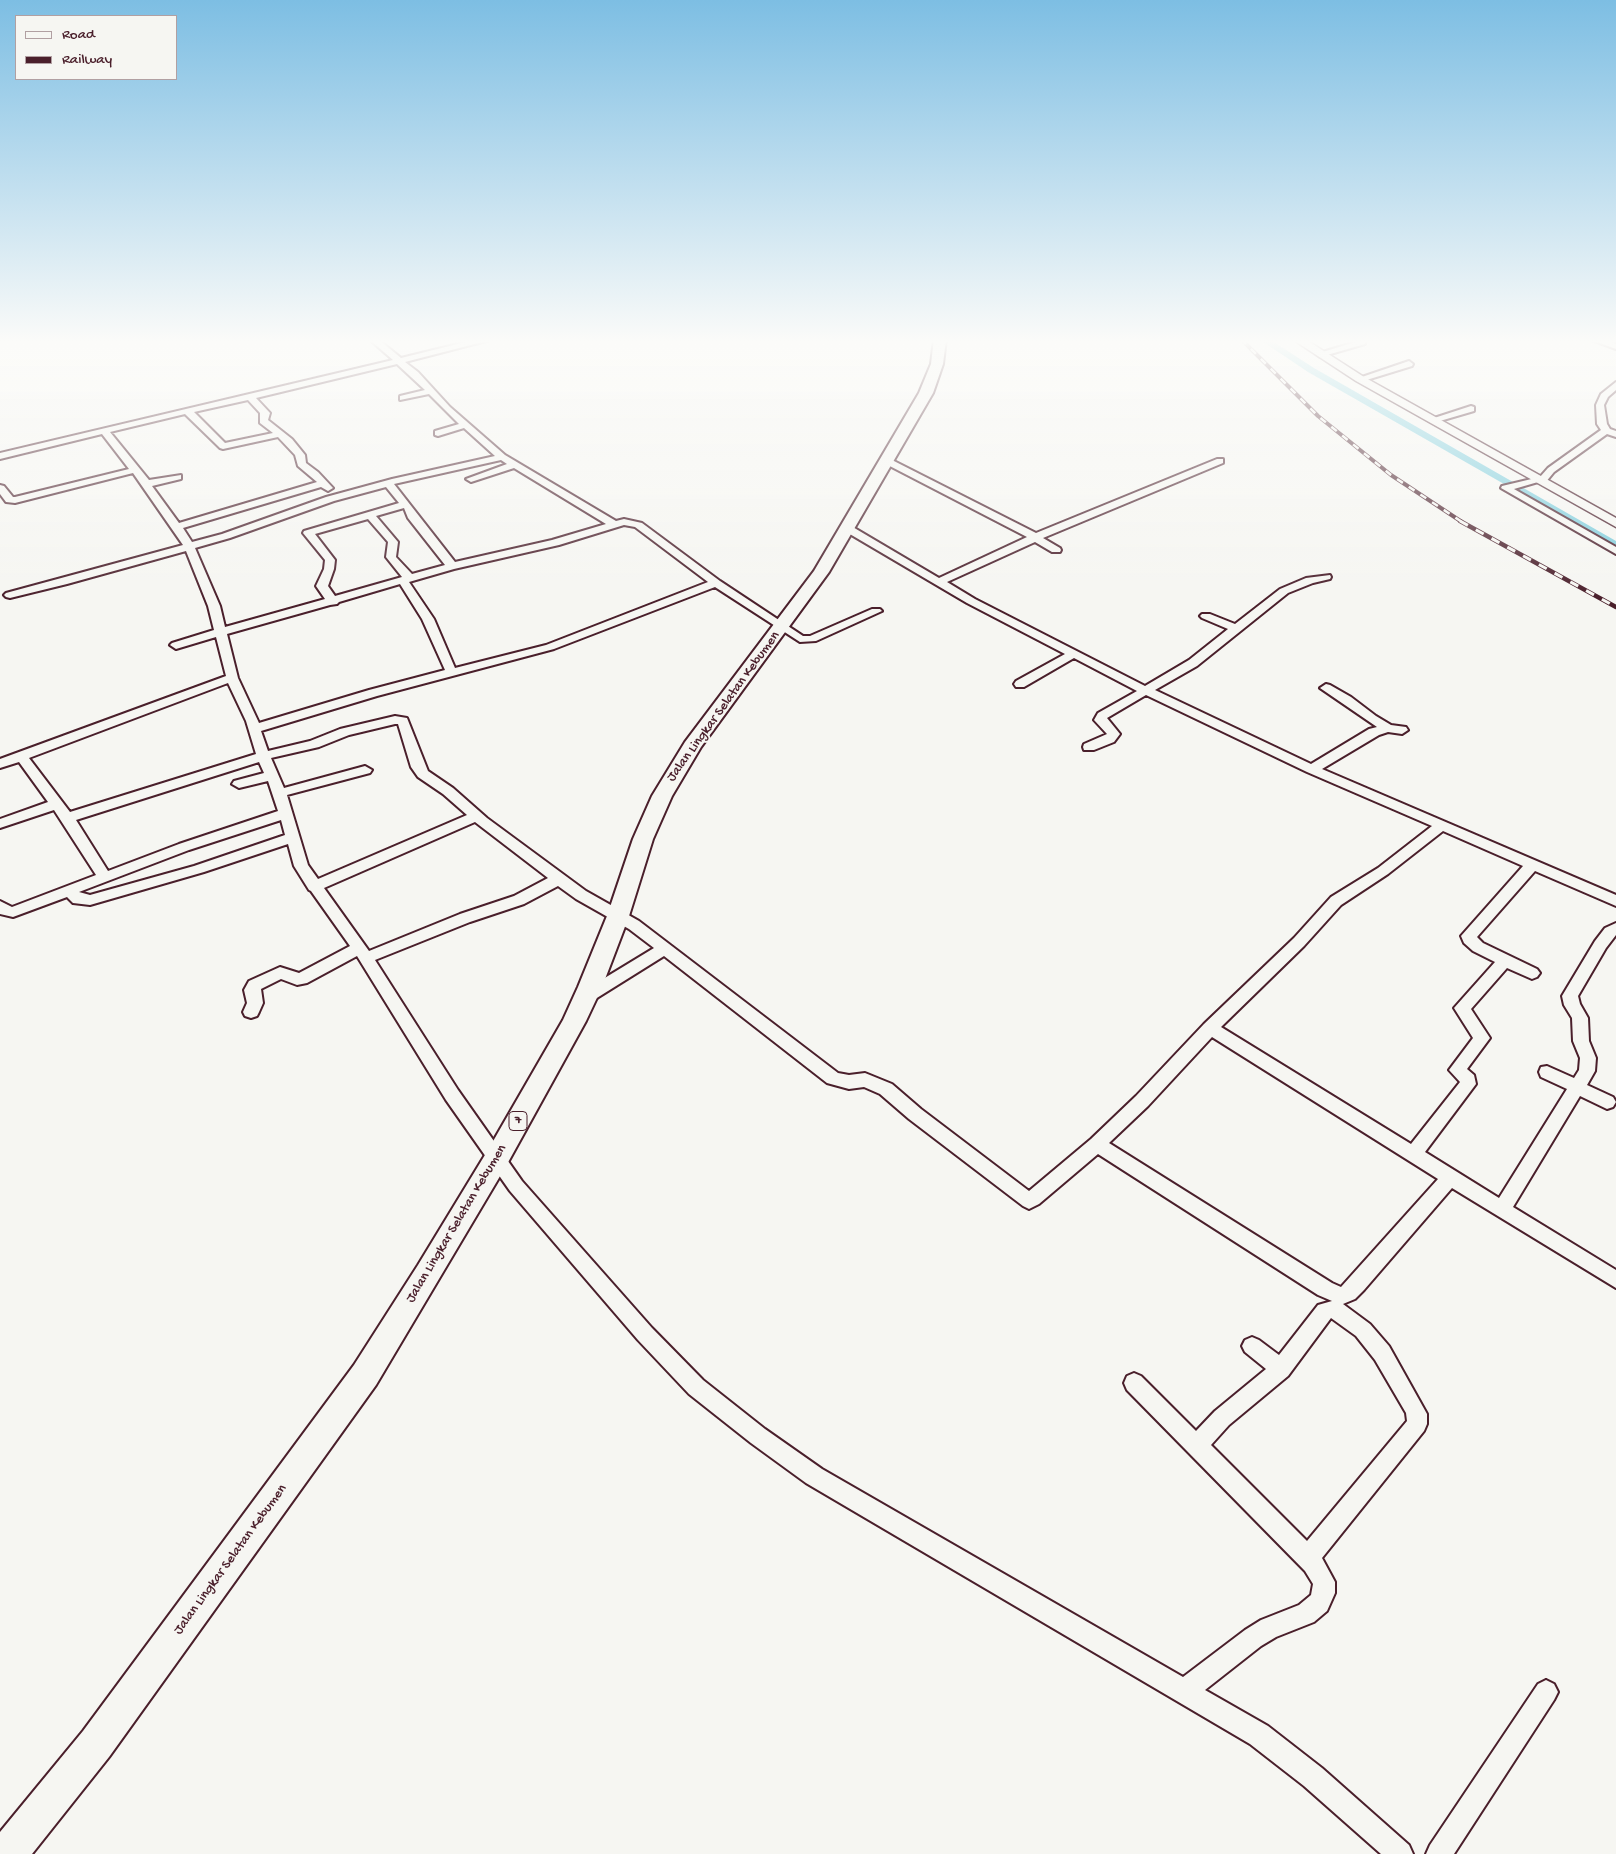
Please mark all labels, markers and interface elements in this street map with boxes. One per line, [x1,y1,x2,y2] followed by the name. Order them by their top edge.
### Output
[15,15,178,80] legend
[62,26,95,44] text: Road
[62,51,112,69] text: Railway
[664,629,784,785] street label: Jalan Lingkar Selatan Kebumen
[509,1112,527,1130] road number: 7
[403,1142,511,1306] street label: Jalan Lingkar Selatan Kebumen
[171,1482,291,1638] street label: Jalan Lingkar Selatan Kebumen

